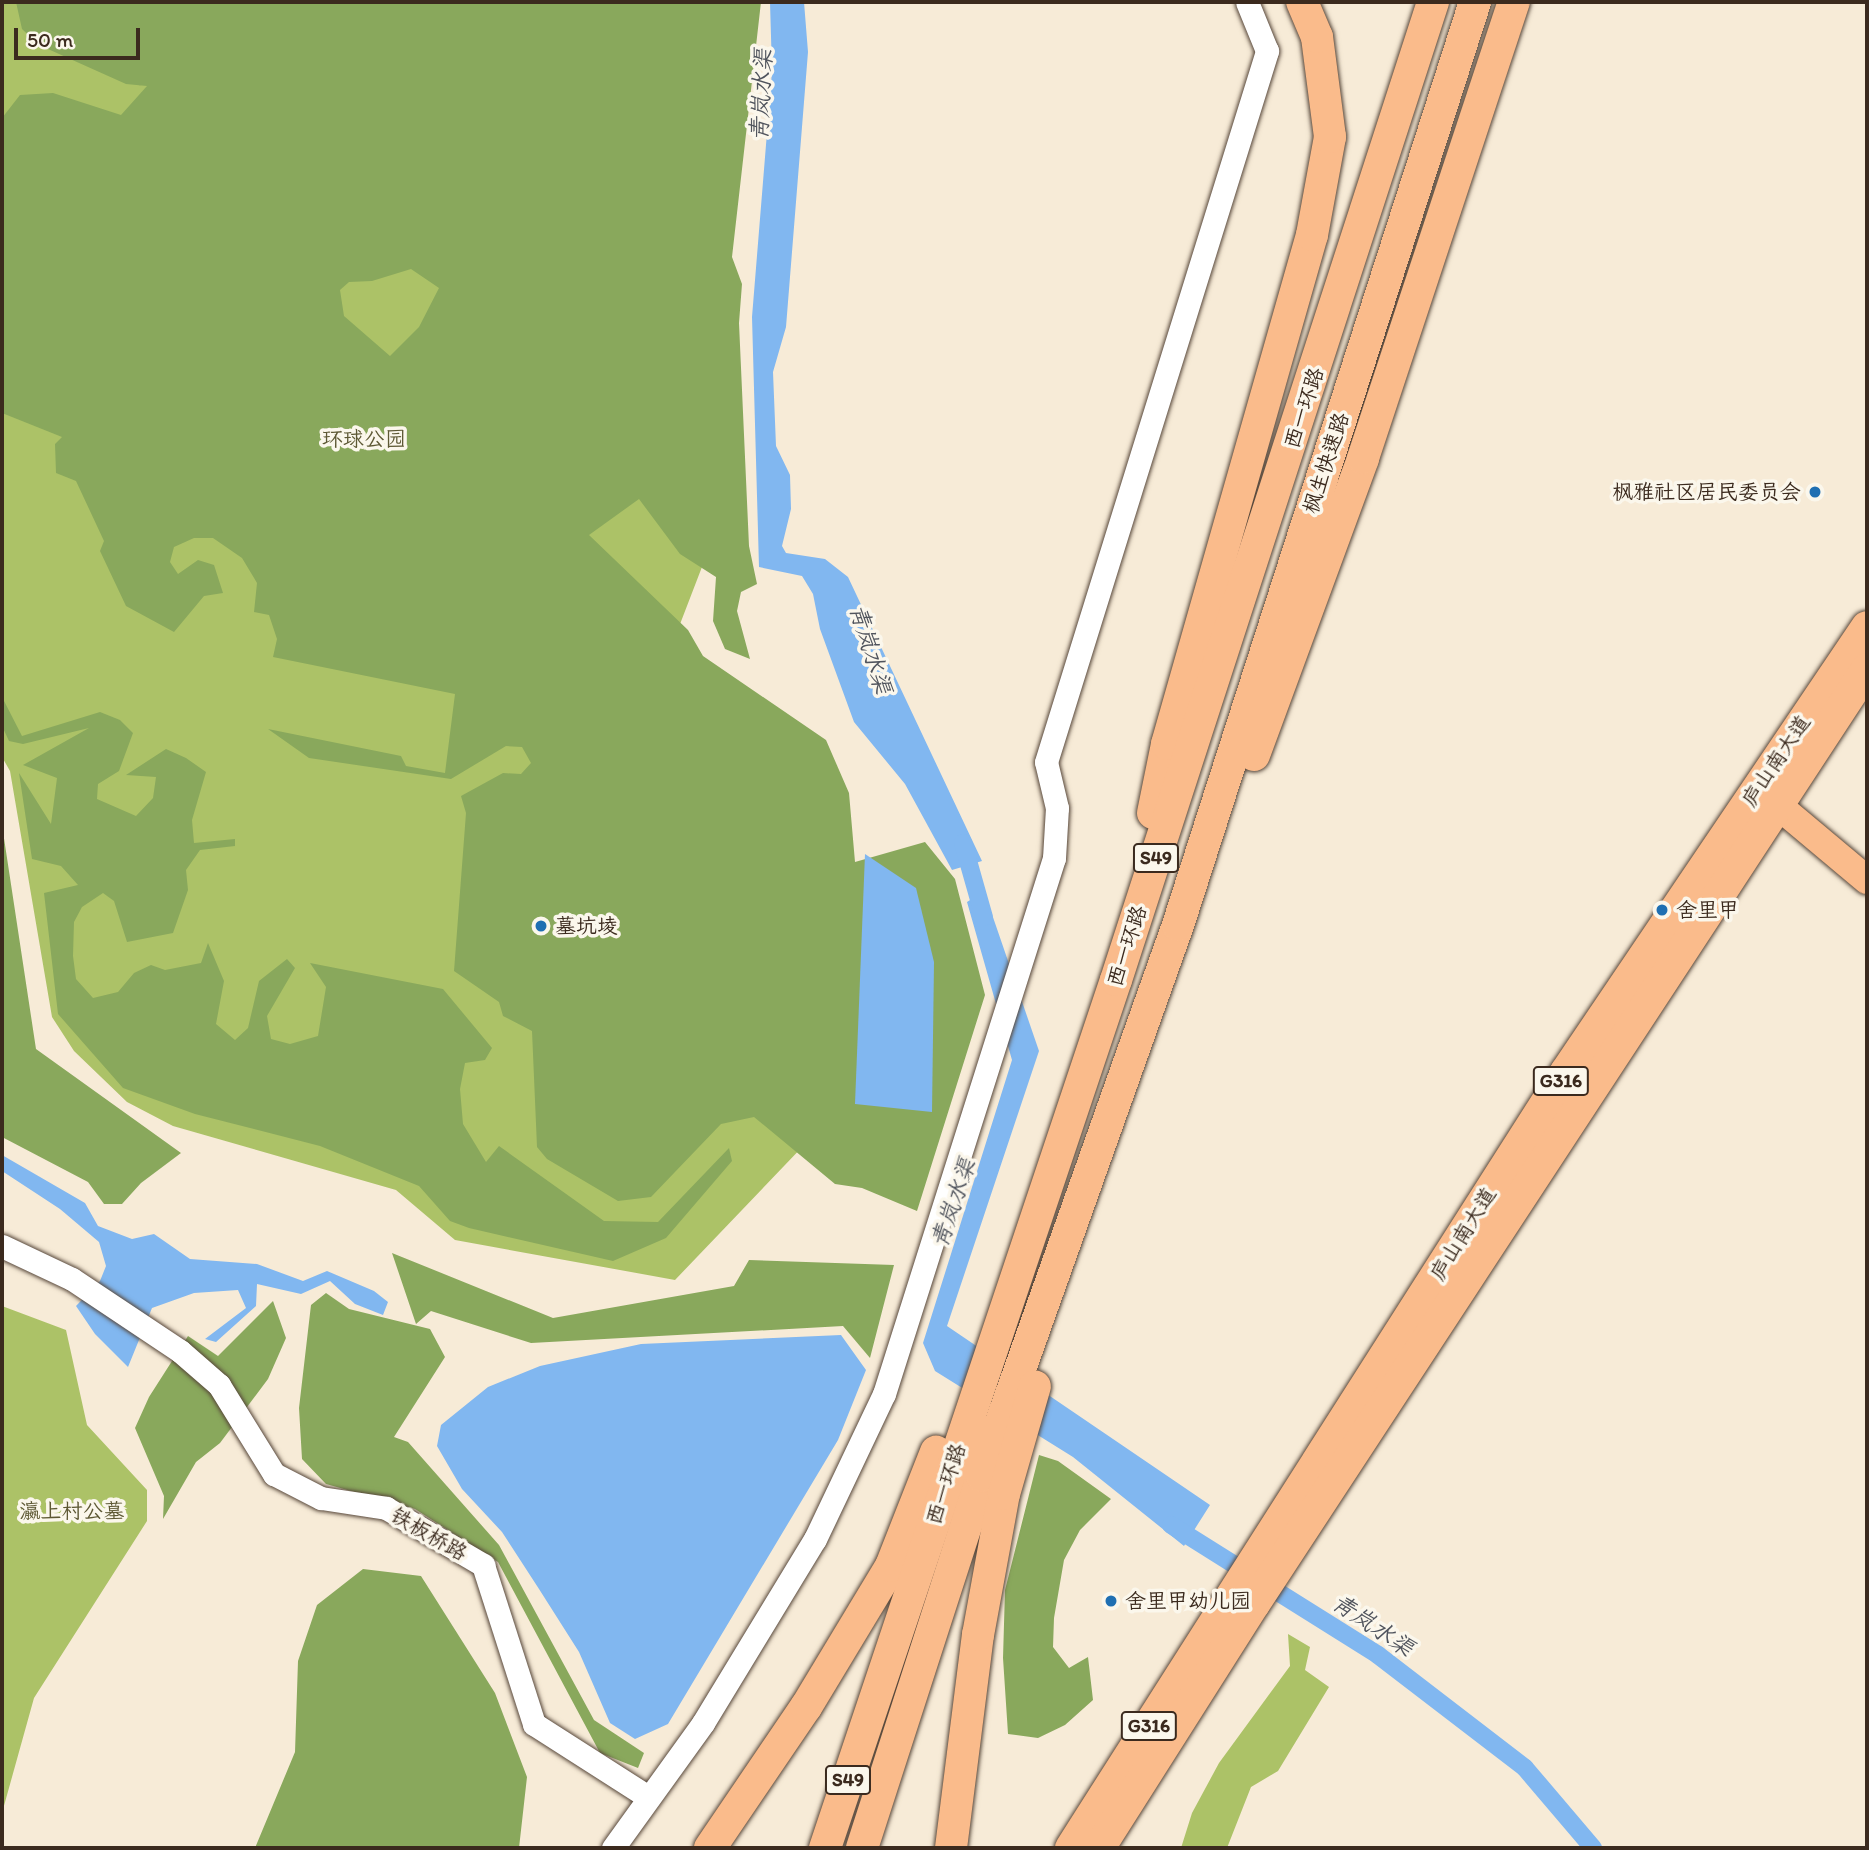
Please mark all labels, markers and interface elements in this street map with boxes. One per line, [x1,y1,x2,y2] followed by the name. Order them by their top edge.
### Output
[18,14,144,58] scale bar
[27,27,73,52] text: 50 m
[745,48,777,142] water label: 青岚水渠
[1279,364,1329,452] street label: 西一环路
[1298,409,1354,517] street label: 枫生快速路
[322,426,406,452] park label: 环球公园
[1612,479,1801,505] place label: 枫雅社区居民委员会
[1807,484,1823,500] marker: 枫雅社区居民委员会
[844,601,898,697] water label: 青岚水渠
[1736,710,1816,812] street label: 庐山南大道
[1132,842,1180,874] road number: S49
[1676,897,1739,923] place label: 舍里甲
[1102,902,1152,990] street label: 西一环路
[1654,902,1670,918] marker: 舍里甲
[555,913,618,939] place label: 墓坑堎
[533,918,549,934] marker: 墓坑堎
[1531,1065,1591,1096] road number: G316
[925,1155,981,1251] water label: 青岚水渠
[1424,1183,1502,1285] street label: 庐山南大道
[921,1440,971,1528] street label: 西一环路
[20,1498,124,1524] park label: 瀛上村公墓
[386,1502,472,1566] street label: 铁板桥路
[1125,1588,1251,1614] place label: 舍里甲幼儿园
[1327,1588,1419,1662] water label: 青岚水渠
[1103,1593,1119,1609] marker: 舍里甲幼儿园
[1119,1710,1179,1742] road number: G316
[824,1764,872,1796] road number: S49

